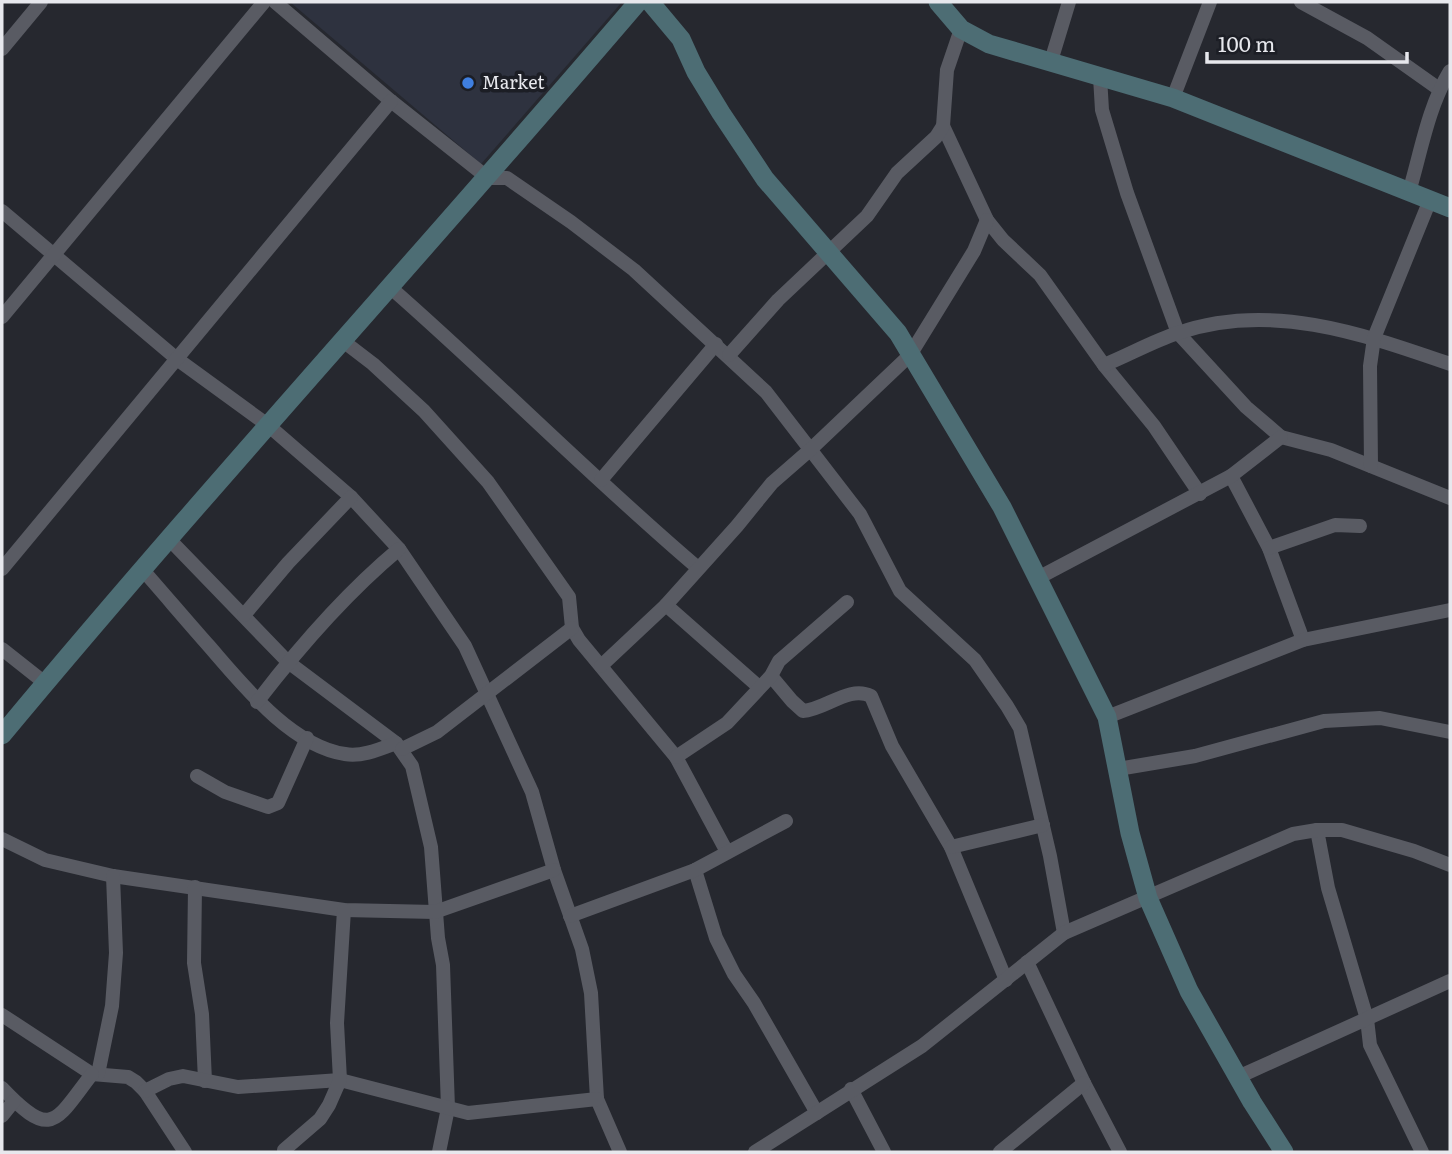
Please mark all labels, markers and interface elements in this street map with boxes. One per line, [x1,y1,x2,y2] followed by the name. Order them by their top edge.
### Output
[1207,21,1406,65] scale bar
[1218,27,1275,58] text: 100 m
[482,68,545,95] place label: Market
[460,75,476,91] marker: Market

